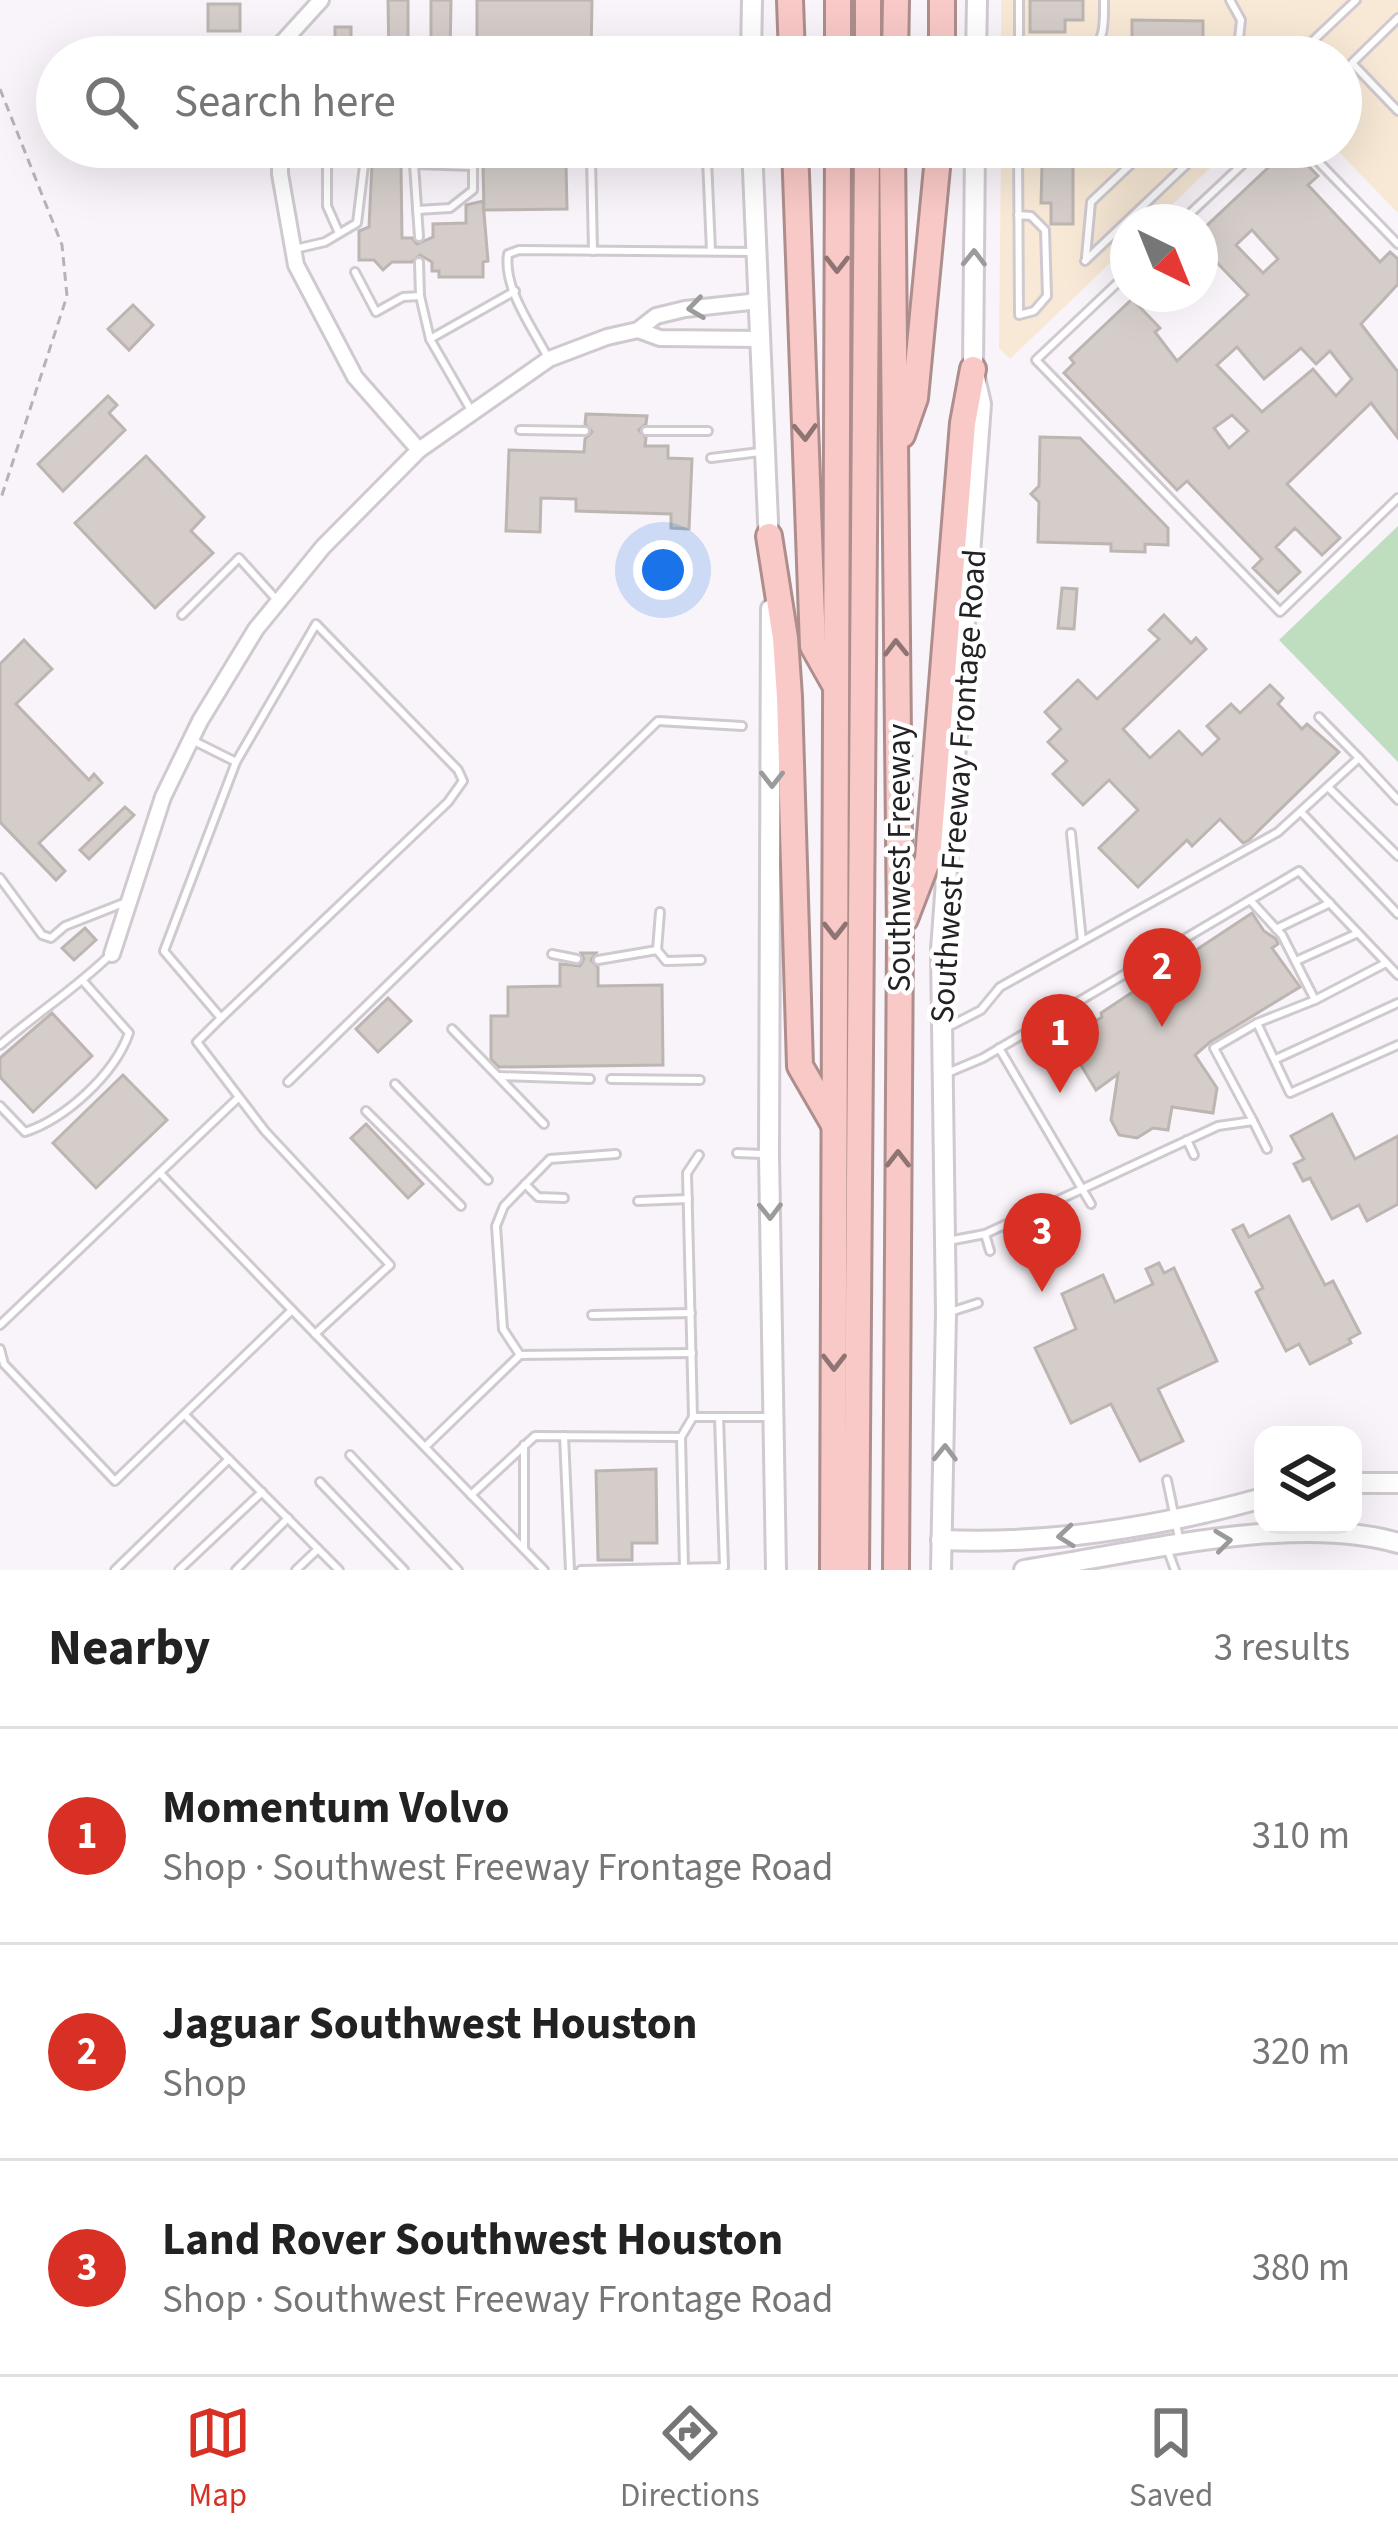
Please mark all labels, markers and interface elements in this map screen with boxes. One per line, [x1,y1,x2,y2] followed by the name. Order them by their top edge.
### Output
[36,36,1362,168] search box
[78,69,144,135] icon: search
[174,70,396,134] text: Search here
[1110,204,1218,312] north arrow
[961,248,987,266] one-way arrow
[824,256,850,274] one-way arrow
[686,295,705,321] one-way arrow
[792,423,818,442] one-way arrow
[633,540,693,600] your location
[918,548,999,1025] street label: Southwest Freeway Frontage Road
[883,638,909,656] one-way arrow
[876,723,923,992] street label: Southwest Freeway
[759,771,785,789] one-way arrow
[822,922,848,940] one-way arrow
[1123,928,1201,1027] pin: 2
[1021,994,1099,1093] pin: 1
[885,1149,911,1167] one-way arrow
[1003,1193,1081,1292] pin: 3
[756,1202,782,1221] one-way arrow
[821,1354,847,1372] one-way arrow
[1254,1426,1362,1534] map controls
[1254,1426,1362,1534] button: layers
[932,1443,958,1462] one-way arrow
[1056,1523,1075,1548] one-way arrow
[1213,1528,1232,1554] one-way arrow
[48,1612,210,1684] text: Nearby
[1214,1620,1350,1676] text: 3 results
[162,1776,509,1840] text: Momentum Volvo
[77,1808,97,1864] text: 1
[1252,1808,1350,1864] text: 310 m
[162,1840,833,1896] text: Shop · Southwest Freeway Frontage Road
[162,1992,697,2056] text: Jaguar Southwest Houston
[77,2024,97,2080] text: 2
[1252,2024,1350,2080] text: 320 m
[162,2056,247,2112] text: Shop
[162,2208,783,2272] text: Land Rover Southwest Houston
[77,2240,97,2296] text: 3
[1252,2240,1350,2296] text: 380 m
[162,2272,833,2328] text: Shop · Southwest Freeway Frontage Road
[185,2400,251,2519] tab: Map
[620,2400,760,2519] tab: Directions
[1129,2400,1213,2519] tab: Saved

